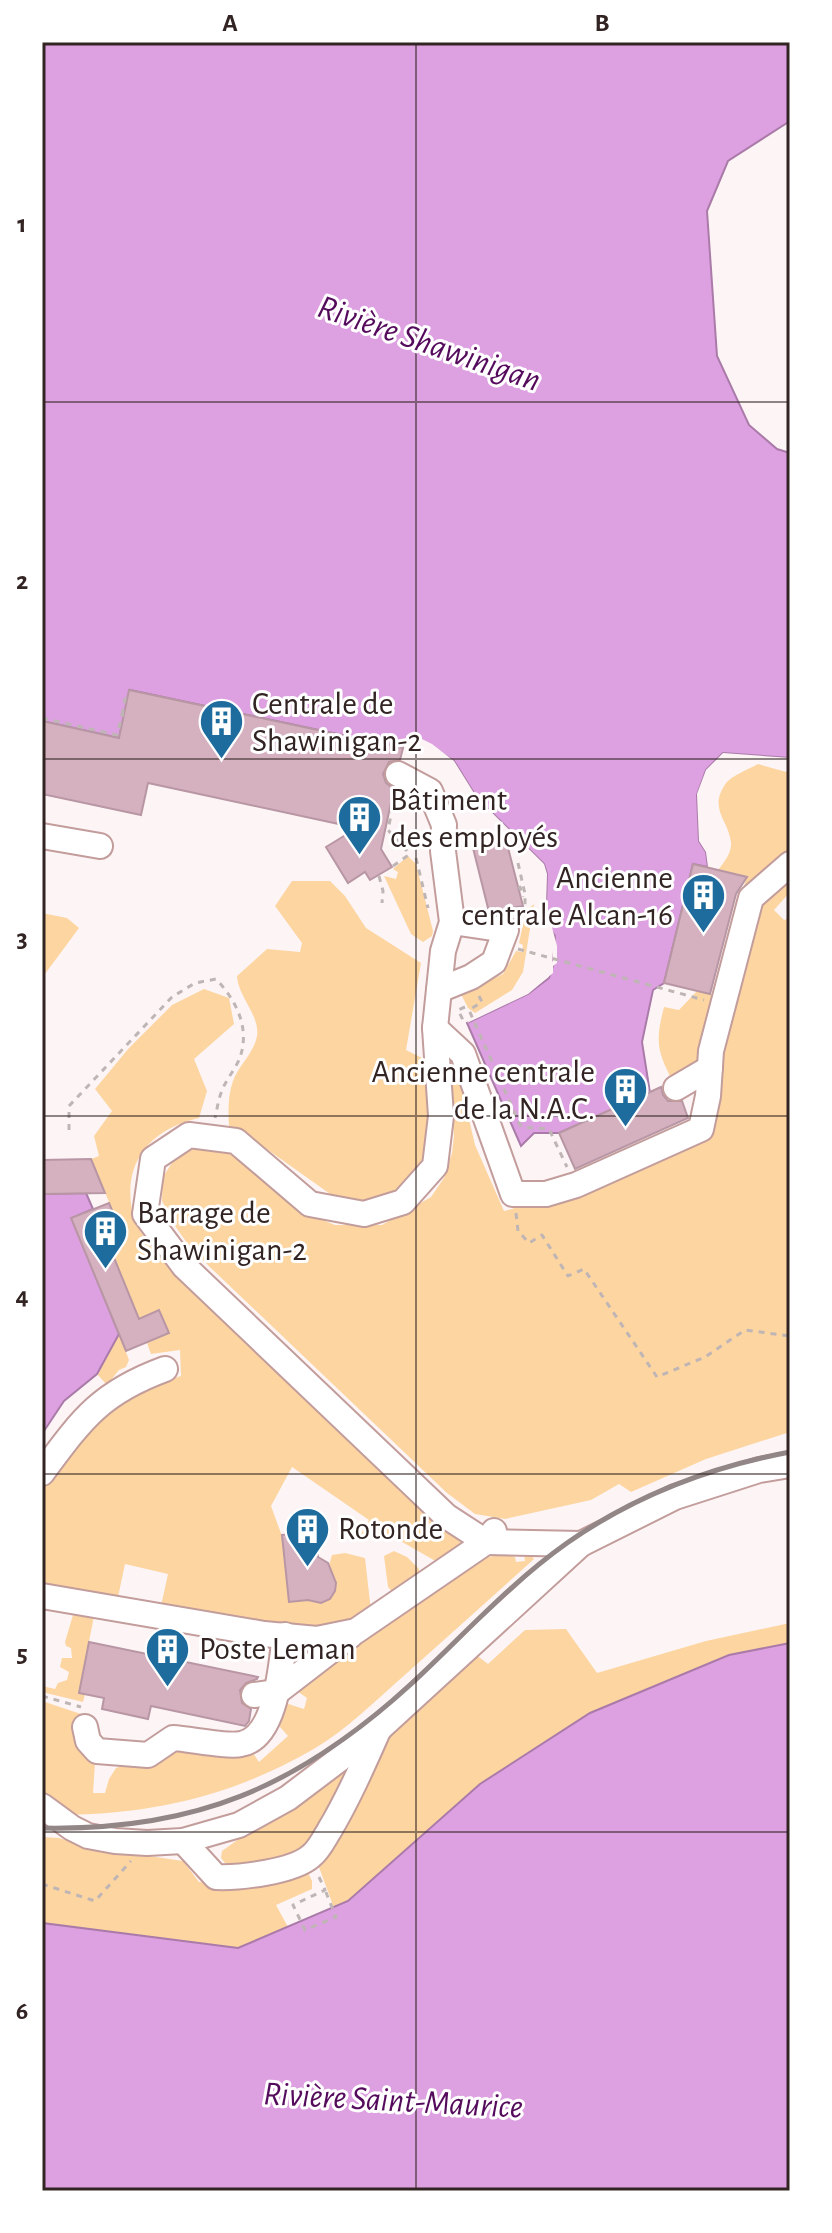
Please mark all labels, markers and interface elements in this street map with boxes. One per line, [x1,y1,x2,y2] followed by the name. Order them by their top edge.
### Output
[222,10,238,36] text: A
[594,10,610,36] text: B
[17,211,27,237] text: 1
[313,290,545,398] water label: Rivière Shawinigan
[16,568,28,594] text: 2
[252,688,422,757] place label: Centrale de Shawinigan-2
[197,698,245,761] building icon: Centrale de Shawinigan-2
[390,784,558,853] place label: Bâtiment des employés
[335,794,383,857] building icon: Bâtiment des employés
[461,862,673,931] place label: Ancienne centrale Alcan-16
[680,872,728,935] building icon: Ancienne centrale Alcan-16
[16,926,28,952] text: 3
[372,1056,595,1125] place label: Ancienne centrale de la N.A.C.
[602,1066,650,1129] building icon: Ancienne centrale de la N.A.C.
[137,1197,307,1266] place label: Barrage de Shawinigan-2
[82,1207,130,1270] building icon: Barrage de Shawinigan-2
[15,1283,29,1309] text: 4
[283,1505,331,1568] building icon: Rotonde
[338,1513,443,1545] place label: Rotonde
[144,1625,192,1688] building icon: Poste Leman
[199,1633,356,1665] place label: Poste Leman
[16,1641,28,1667] text: 5
[16,1998,28,2024] text: 6
[262,2077,524,2125] water label: Rivière Saint-Maurice

